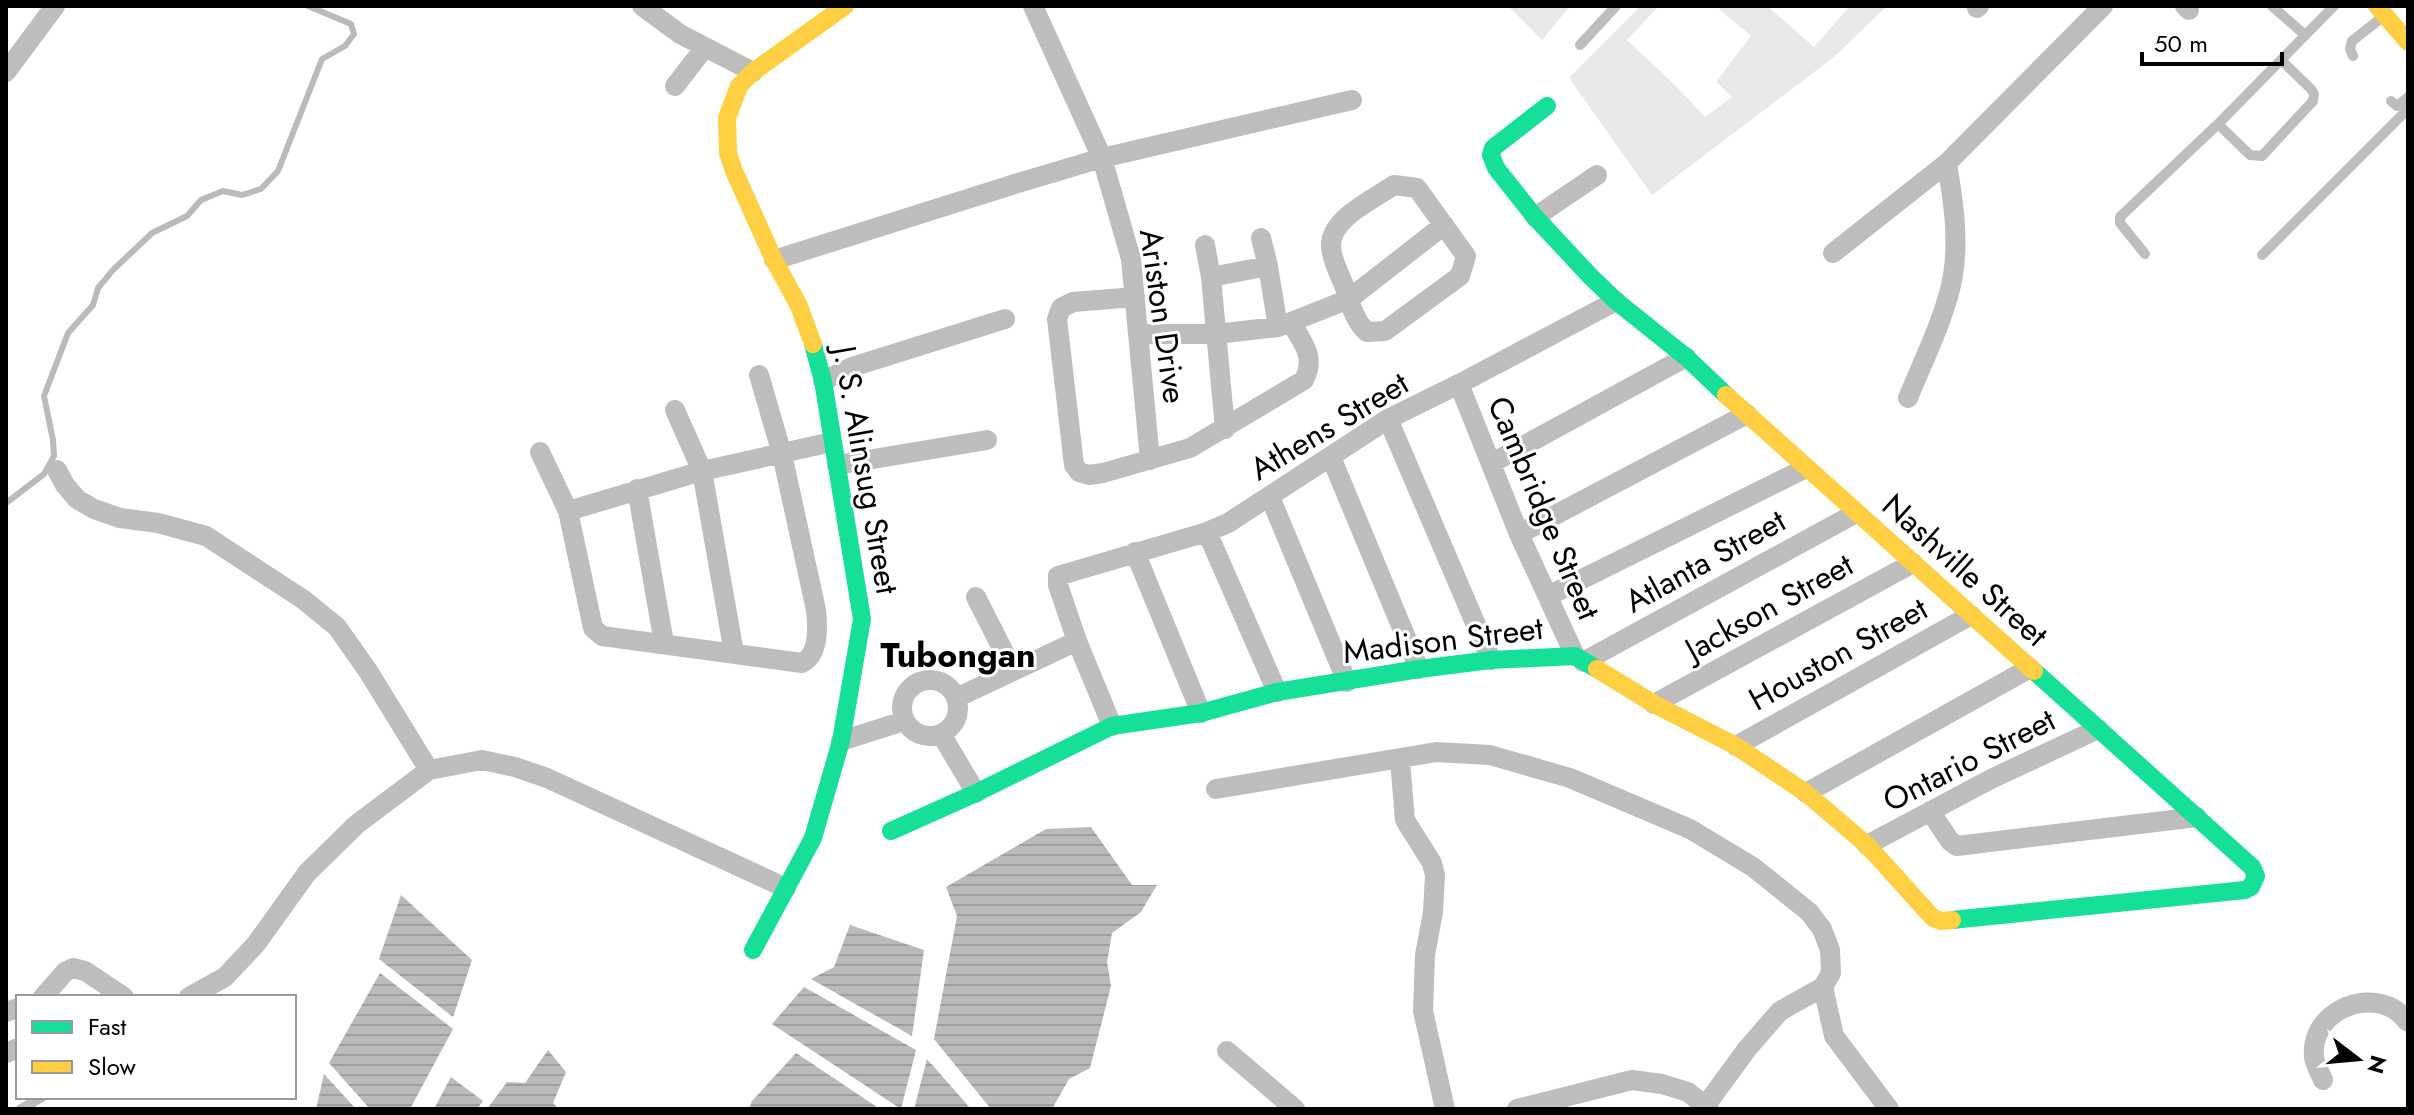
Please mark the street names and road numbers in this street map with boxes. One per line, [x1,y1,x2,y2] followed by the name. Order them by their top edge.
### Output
[1128,226,1198,406] street label: Ariston Drive
[821,338,911,598] street label: J. S. Alinsug Street
[1241,360,1417,491] street label: Athens Street
[1476,389,1612,627] street label: Cambridge Street
[1872,483,2058,657] street label: Nashville Street
[1616,498,1794,624] street label: Atlanta Street
[1673,542,1862,674] street label: Jackson Street
[1740,586,1936,722] street label: Houston Street
[1340,605,1546,675] street label: Madison Street
[1875,697,2063,823] street label: Ontario Street

